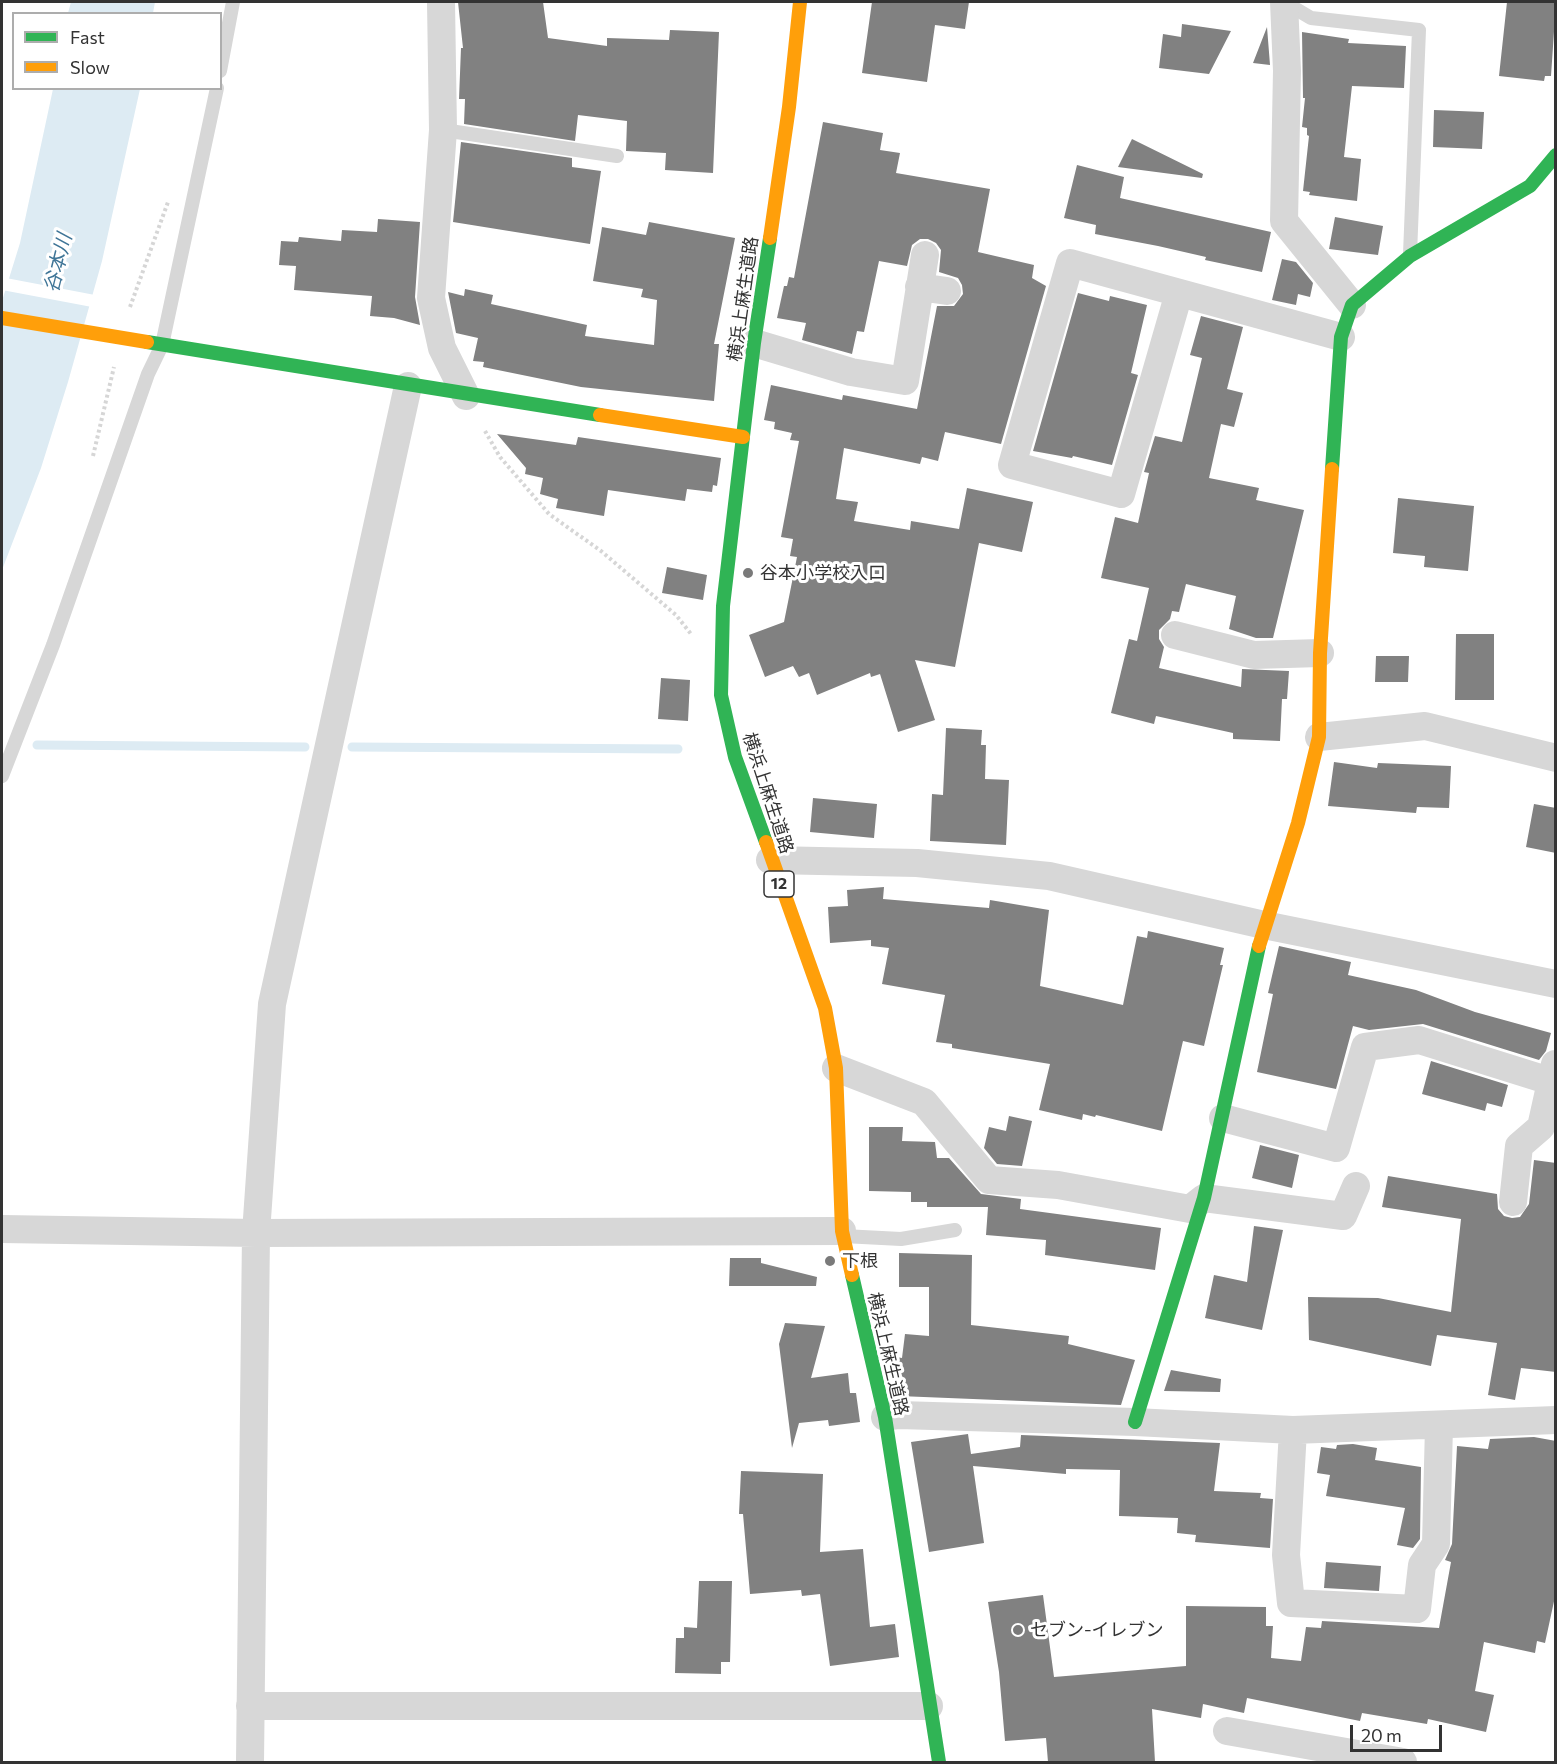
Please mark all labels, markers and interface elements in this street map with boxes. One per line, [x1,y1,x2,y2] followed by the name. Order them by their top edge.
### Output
[12,12,222,90] legend
[70,26,105,48] text: Fast
[70,56,110,78] text: Slow
[39,231,77,295] water label: 谷本川
[724,235,762,363] street label: 横浜上麻生道路
[760,562,886,584] place label: 谷本小学校入口
[741,566,755,580] marker: 谷本小学校入口
[738,730,798,856] street label: 横浜上麻生道路
[764,871,794,897] road number: 12
[842,1250,878,1272] place label: 下根
[823,1254,837,1268] marker: 下根
[863,1290,913,1418] street label: 横浜上麻生道路
[1030,1619,1164,1641] place label: セブン-イレブン
[1011,1623,1025,1637] marker: セブン-イレブン
[1353,1713,1444,1751] scale bar
[1361,1724,1402,1746] text: 20 m

